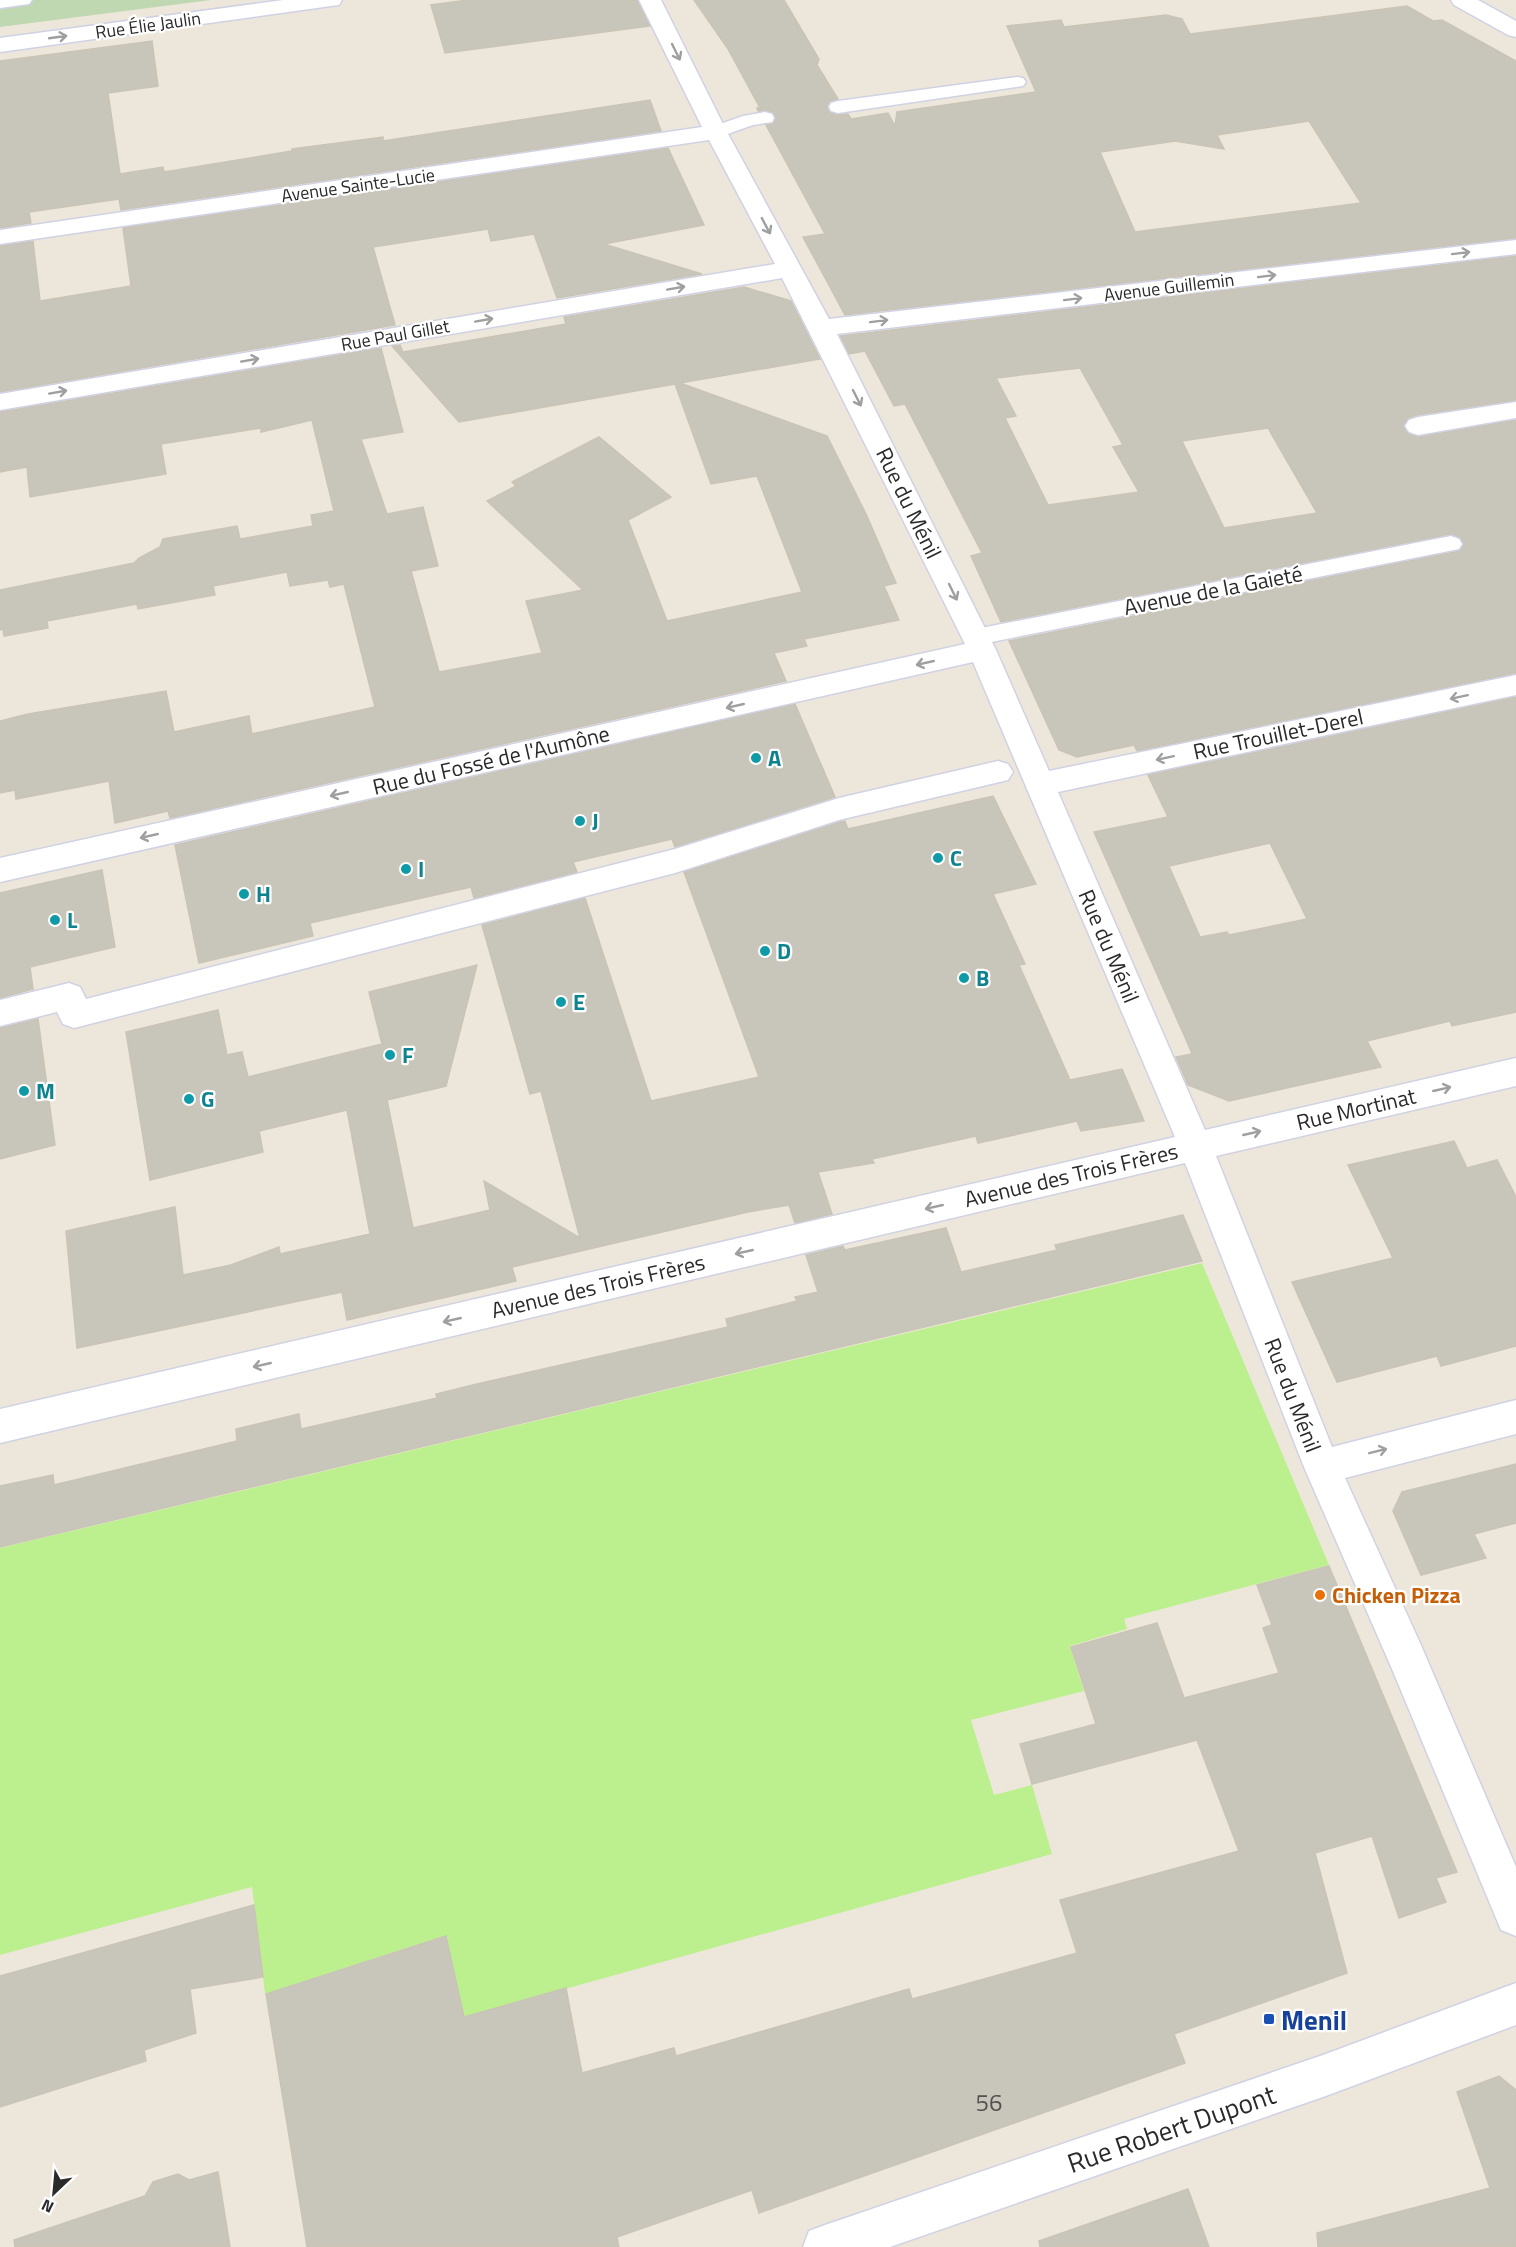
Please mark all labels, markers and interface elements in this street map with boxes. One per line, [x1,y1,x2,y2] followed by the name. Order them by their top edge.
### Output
[93,4,203,46] street label: Rue Élie Jaulin
[48,32,67,43] one-way arrow
[671,43,683,61] one-way arrow
[279,161,437,209] street label: Avenue Sainte-Lucie
[761,216,772,234] one-way arrow
[1450,247,1470,258] one-way arrow
[1102,266,1236,308] street label: Avenue Guillemin
[1256,270,1276,281] one-way arrow
[666,282,685,293] one-way arrow
[1063,293,1083,304] one-way arrow
[339,312,452,358] street label: Rue Paul Gillet
[473,315,493,326] one-way arrow
[869,316,889,327] one-way arrow
[240,354,259,365] one-way arrow
[47,386,67,397] one-way arrow
[851,389,863,407] one-way arrow
[867,441,951,565] street label: Rue du Ménil
[1121,556,1305,624] street label: Avenue de la Gaieté
[947,582,959,600] one-way arrow
[916,658,935,669] one-way arrow
[1449,692,1469,703] one-way arrow
[1190,699,1366,769] street label: Rue Trouillet-Derel
[725,700,744,712] one-way arrow
[369,716,613,804] street label: Rue du Fossé de l'Aumône
[768,741,781,775] place label: A
[749,751,763,765] marker: A
[1156,753,1175,764] one-way arrow
[330,789,350,800] one-way arrow
[592,804,599,838] place label: J
[573,814,587,828] marker: J
[140,831,159,843] one-way arrow
[950,841,962,875] place label: C
[931,851,945,865] marker: C
[418,852,424,886] place label: I
[399,862,413,876] marker: I
[256,877,271,911] place label: H
[1070,884,1148,1008] street label: Rue du Ménil
[237,887,251,901] marker: H
[67,903,78,937] place label: L
[48,913,62,927] marker: L
[777,934,791,968] place label: D
[758,944,772,958] marker: D
[976,961,989,995] place label: B
[957,971,971,985] marker: B
[573,985,585,1019] place label: E
[554,995,568,1009] marker: E
[402,1038,414,1072] place label: F
[383,1048,397,1062] marker: F
[36,1074,55,1108] place label: M
[1293,1079,1419,1139] street label: Rue Mortinat
[201,1082,214,1116] place label: G
[1432,1083,1452,1094] one-way arrow
[17,1084,31,1098] marker: M
[182,1092,196,1106] marker: G
[1243,1126,1262,1138] one-way arrow
[961,1134,1181,1216] street label: Avenue des Trois Frères
[925,1202,944,1214] one-way arrow
[488,1245,708,1327] street label: Avenue des Trois Frères
[735,1246,754,1258] one-way arrow
[443,1315,462,1327] one-way arrow
[1256,1333,1330,1457] street label: Rue du Ménil
[253,1359,272,1371] one-way arrow
[1368,1445,1387,1457] one-way arrow
[1332,1578,1461,1612] place label: Chicken Pizza
[1313,1588,1327,1602] marker: Chicken Pizza
[1281,1999,1347,2040] place label: Menil
[1262,2012,1276,2026] marker: Menil
[1061,2073,1281,2183] street label: Rue Robert Dupont
[976,2084,1002,2120] house number: 56
[24,2163,84,2223] north arrow
[37,2193,58,2220] text: N

